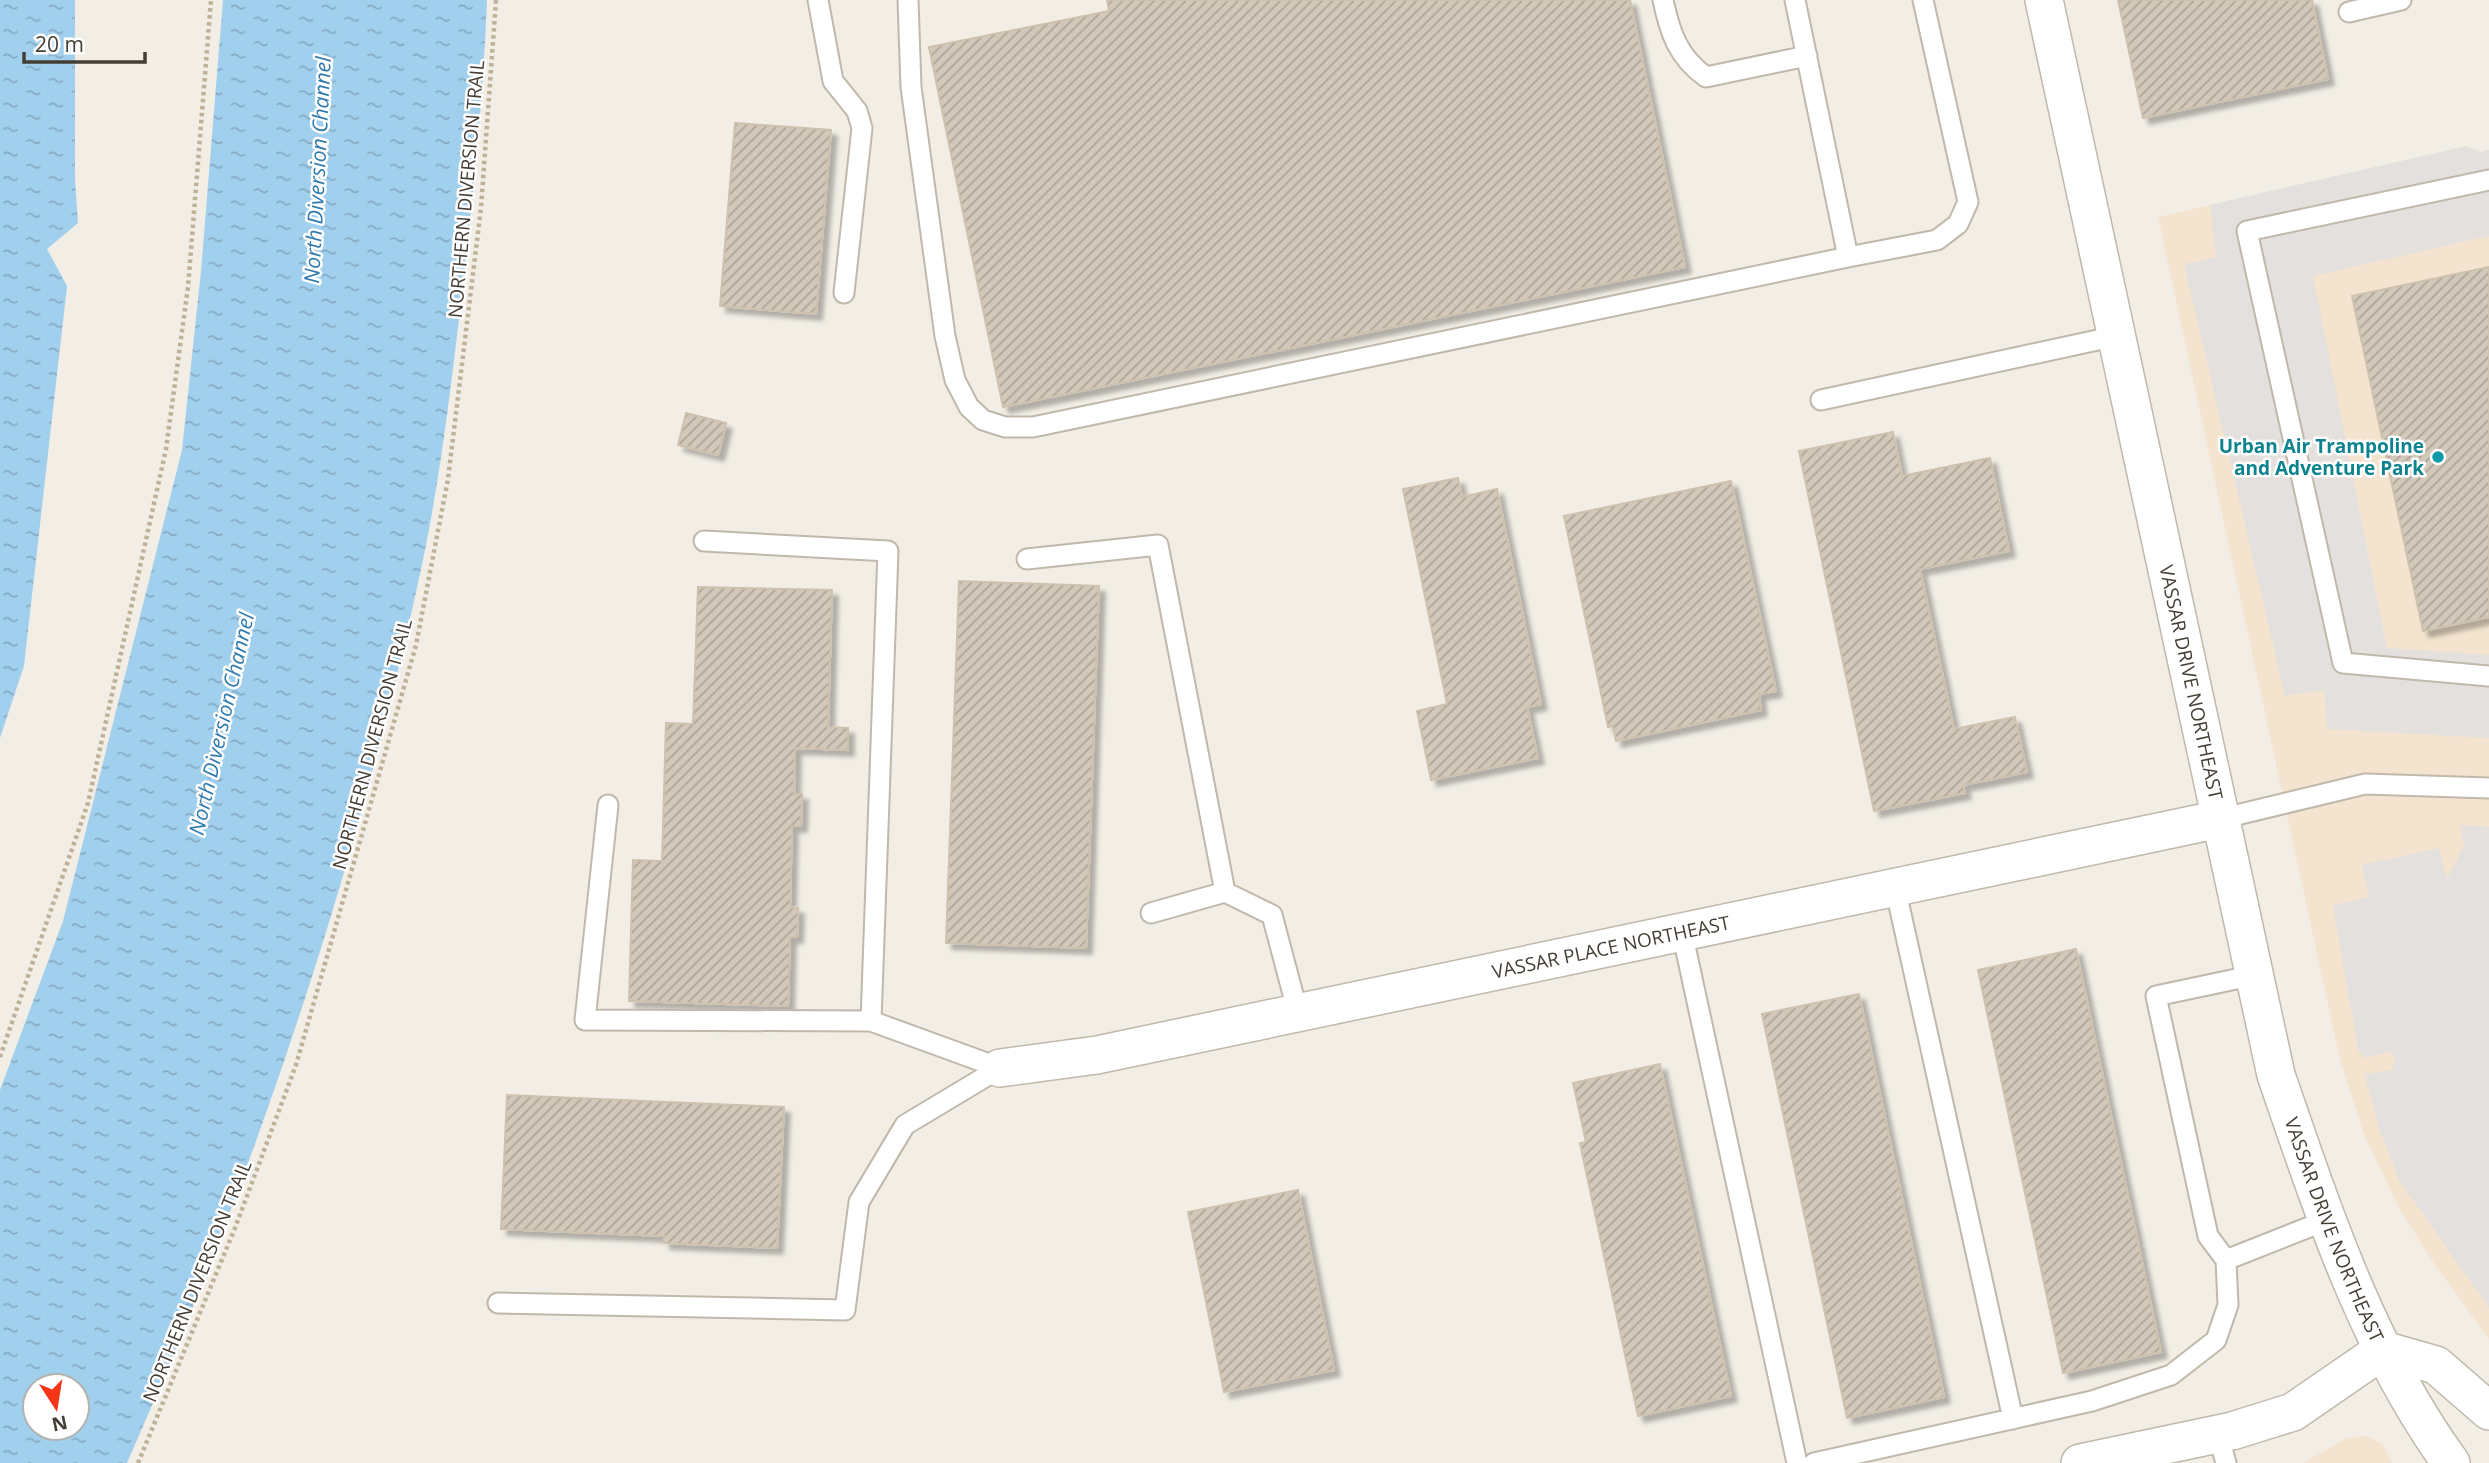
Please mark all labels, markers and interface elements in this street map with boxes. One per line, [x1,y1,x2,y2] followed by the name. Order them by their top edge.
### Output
[24,21,145,65] scale bar
[35,30,84,58] text: 20 m
[297,55,337,284] water label: North Diversion Channel
[442,59,490,319] street label: NORTHERN DIVERSION TRAIL
[2219,433,2424,481] place label: Urban Air Trampoline and Adventure Park
[2430,449,2446,465] marker: Urban Air Trampoline and Adventure Park
[2153,563,2229,803] street label: VASSAR DRIVE NORTHEAST
[182,609,260,838] water label: North Diversion Channel
[326,616,418,872] street label: NORTHERN DIVERSION TRAIL
[1490,909,1733,985] street label: VASSAR PLACE NORTHEAST
[2278,1114,2390,1347] street label: VASSAR DRIVE NORTHEAST
[136,1156,258,1406] street label: NORTHERN DIVERSION TRAIL
[21,1372,91,1442] north arrow
[49,1409,70,1438] text: N

